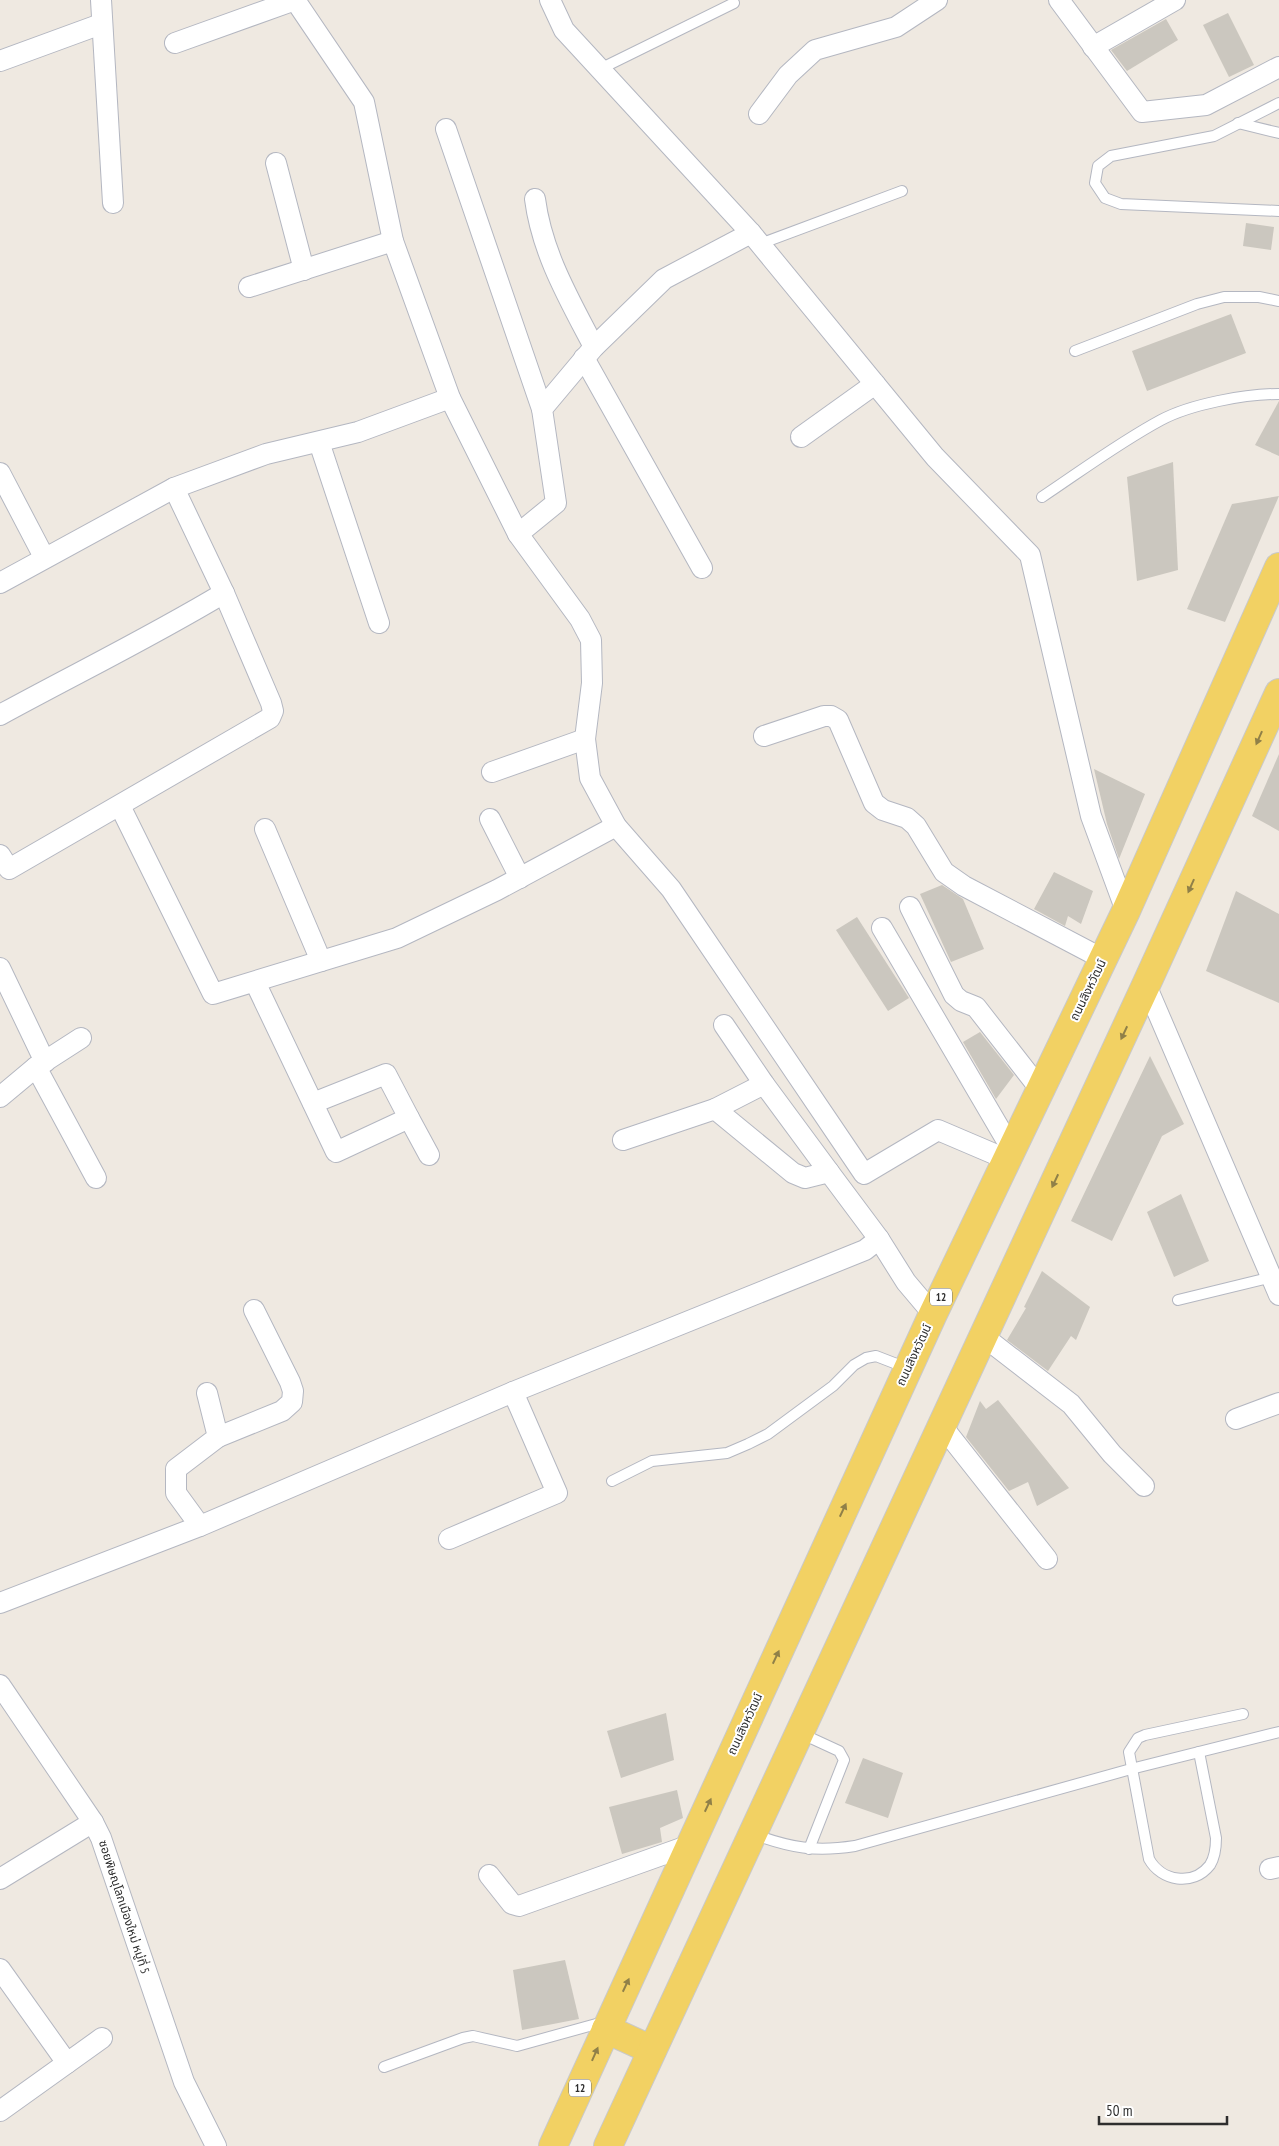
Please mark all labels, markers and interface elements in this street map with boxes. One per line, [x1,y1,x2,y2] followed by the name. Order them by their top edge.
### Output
[1254,731,1262,745] one-way arrow
[1187,879,1195,893] one-way arrow
[1066,957,1109,1023] street label: ถนนสิงหวัฒน์
[1120,1026,1128,1040] one-way arrow
[1051,1174,1059,1188] one-way arrow
[930,1288,952,1305] road number: 12
[893,1322,934,1388] street label: ถนนสิงหวัฒน์
[840,1503,848,1517] one-way arrow
[772,1650,780,1664] one-way arrow
[724,1691,765,1757] street label: ถนนสิงหวัฒน์
[704,1798,712,1812] one-way arrow
[96,1838,154,1976] street label: ซอยพิษณุโลกเมืองใหม่ หมู่ที่ 5
[622,1978,630,1992] one-way arrow
[591,2047,599,2061] one-way arrow
[569,2080,591,2096] road number: 12
[1099,2094,1226,2126] scale bar
[1106,2101,1132,2120] text: 50 m

